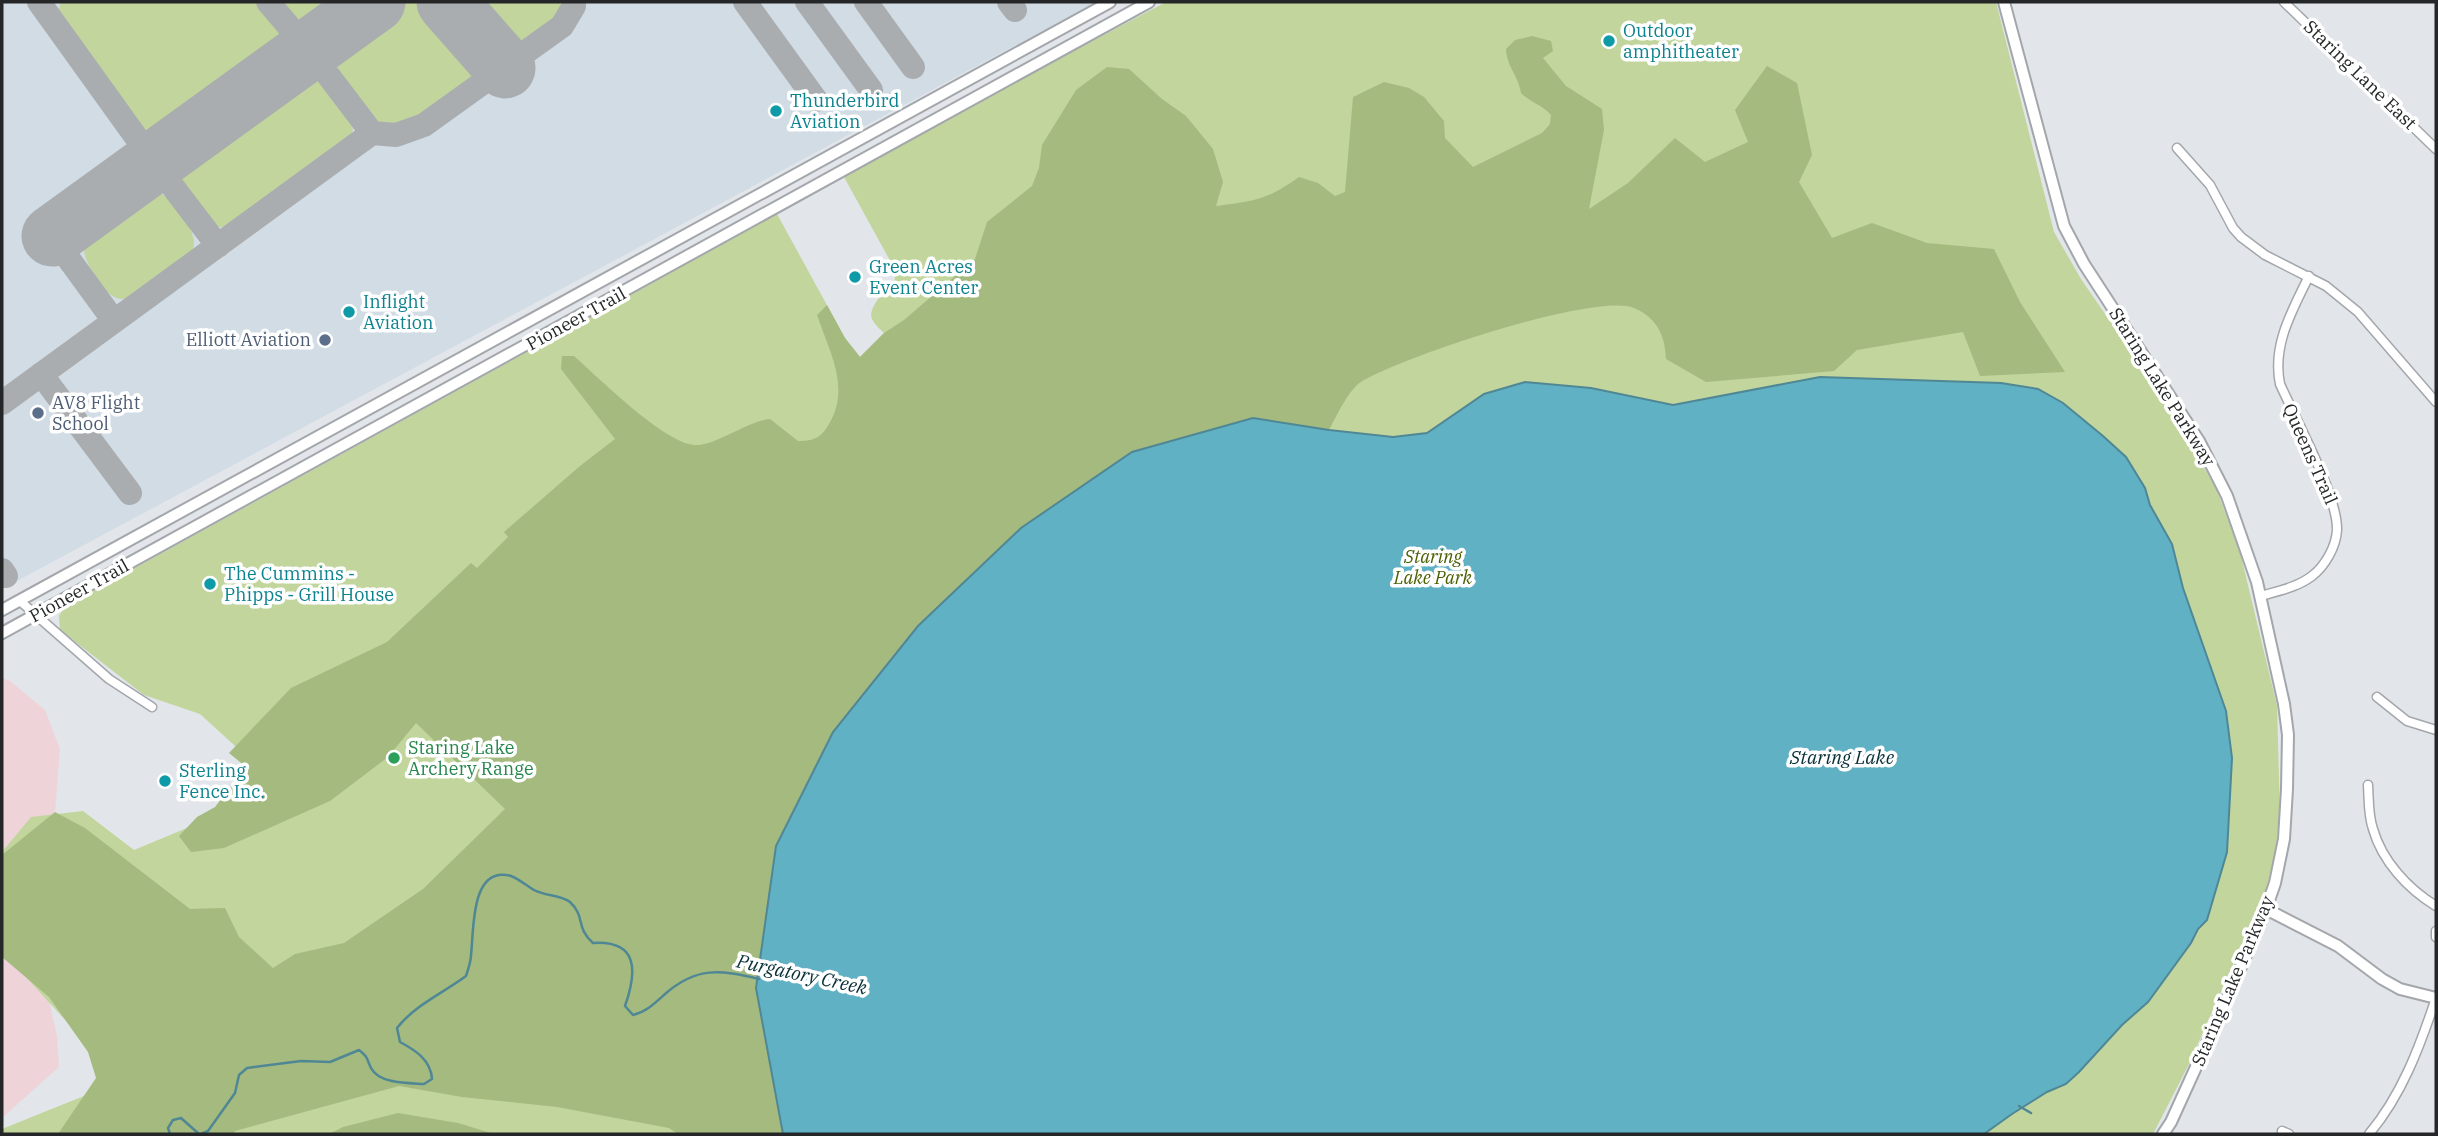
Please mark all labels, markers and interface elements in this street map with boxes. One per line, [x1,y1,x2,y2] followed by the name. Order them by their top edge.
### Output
[2299,15,2422,134] street label: Staring Lane East
[1623,19,1739,63] place label: Outdoor amphitheater
[1601,33,1617,49] marker: Outdoor amphitheater
[790,89,900,133] place label: Thunderbird Aviation
[768,103,784,119] marker: Thunderbird Aviation
[869,255,978,299] place label: Green Acres Event Center
[847,269,863,285] marker: Green Acres Event Center
[522,282,630,355] street label: Pioneer Trail
[363,290,434,334] place label: Inflight Aviation
[2104,303,2221,471] street label: Staring Lake Parkway
[341,304,357,320] marker: Inflight Aviation
[186,328,311,351] place label: Elliott Aviation
[317,332,333,348] marker: Elliott Aviation
[52,391,140,435] place label: AV8 Flight School
[2278,400,2343,508] street label: Queens Trail
[30,405,46,421] marker: AV8 Flight School
[1393,545,1473,589] park label: Staring Lake Park
[25,554,133,627] street label: Pioneer Trail
[224,562,394,606] place label: The Cummins - Phipps - Grill House
[202,576,218,592] marker: The Cummins - Phipps - Grill House
[408,736,534,780] place label: Staring Lake Archery Range
[1789,745,1895,769] water label: Staring Lake
[386,750,402,766] marker: Staring Lake Archery Range
[179,759,265,803] place label: Sterling Fence Inc.
[157,773,173,789] marker: Sterling Fence Inc.
[2186,892,2279,1069] street label: Staring Lake Parkway
[734,948,870,1000] water label: Purgatory Creek

